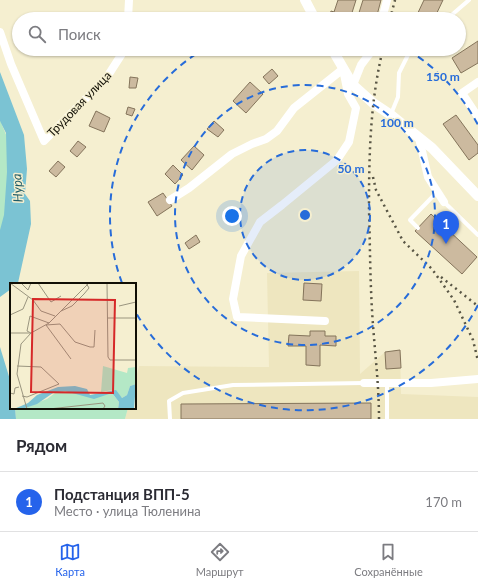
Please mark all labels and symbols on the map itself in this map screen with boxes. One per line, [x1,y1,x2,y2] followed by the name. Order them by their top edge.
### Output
[44,68,114,140] street label: Трудовая улица
[426,69,460,84] text: 150 m
[380,115,414,130] text: 100 m
[338,161,364,176] text: 50 m
[8,173,26,203] water label: Нура
[222,206,242,226] your location
[298,208,312,222] centre of rings
[433,211,459,244] pin: 1
[10,283,136,409] inset map

